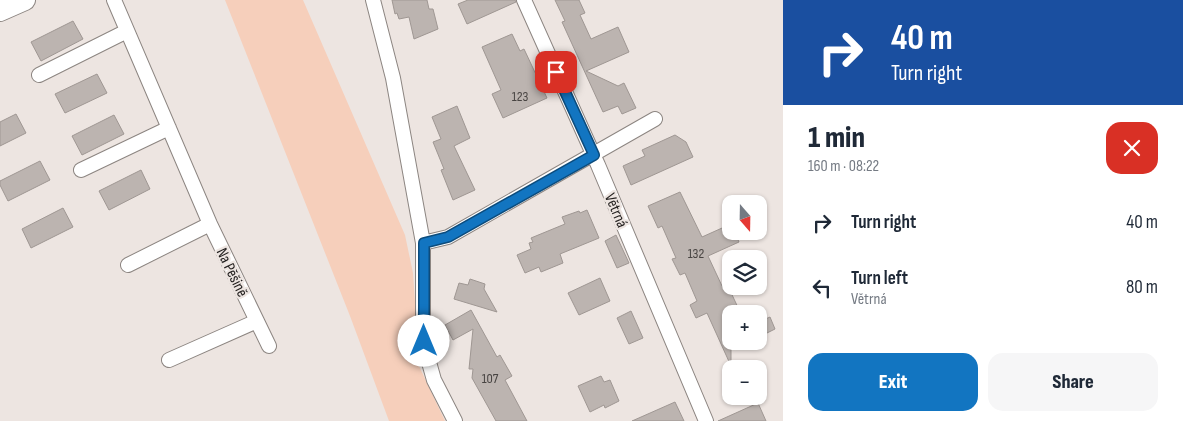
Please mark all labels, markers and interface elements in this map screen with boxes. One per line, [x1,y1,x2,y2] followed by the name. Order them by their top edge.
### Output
[891,17,953,60] text: 40 m
[808,20,873,85] icon: right
[535,51,577,93] pin
[542,58,570,86] icon: arrive
[891,60,962,87] text: Turn right
[512,88,528,105] house number: 123
[808,120,865,156] text: 1 min
[1106,122,1158,174] button: close
[808,157,879,176] text: 160 m · 08:22
[600,190,631,231] street label: Větrná
[722,195,768,240] north arrow
[722,195,767,405] map controls
[808,209,836,237] icon: right
[851,211,916,234] text: Turn right
[1126,211,1158,234] text: 40 m
[212,245,252,300] street label: Na Pěšině
[688,245,704,262] house number: 132
[722,250,767,295] button: layers
[851,267,908,290] text: Turn left
[808,274,836,302] icon: left
[1126,276,1158,299] text: 80 m
[851,290,887,309] text: Větrná
[722,305,767,350] button: +
[397,314,449,366] position arrow
[808,353,978,411] button: Exit
[988,353,1158,411] button: Share
[722,360,767,405] button: −
[482,370,499,387] house number: 107

